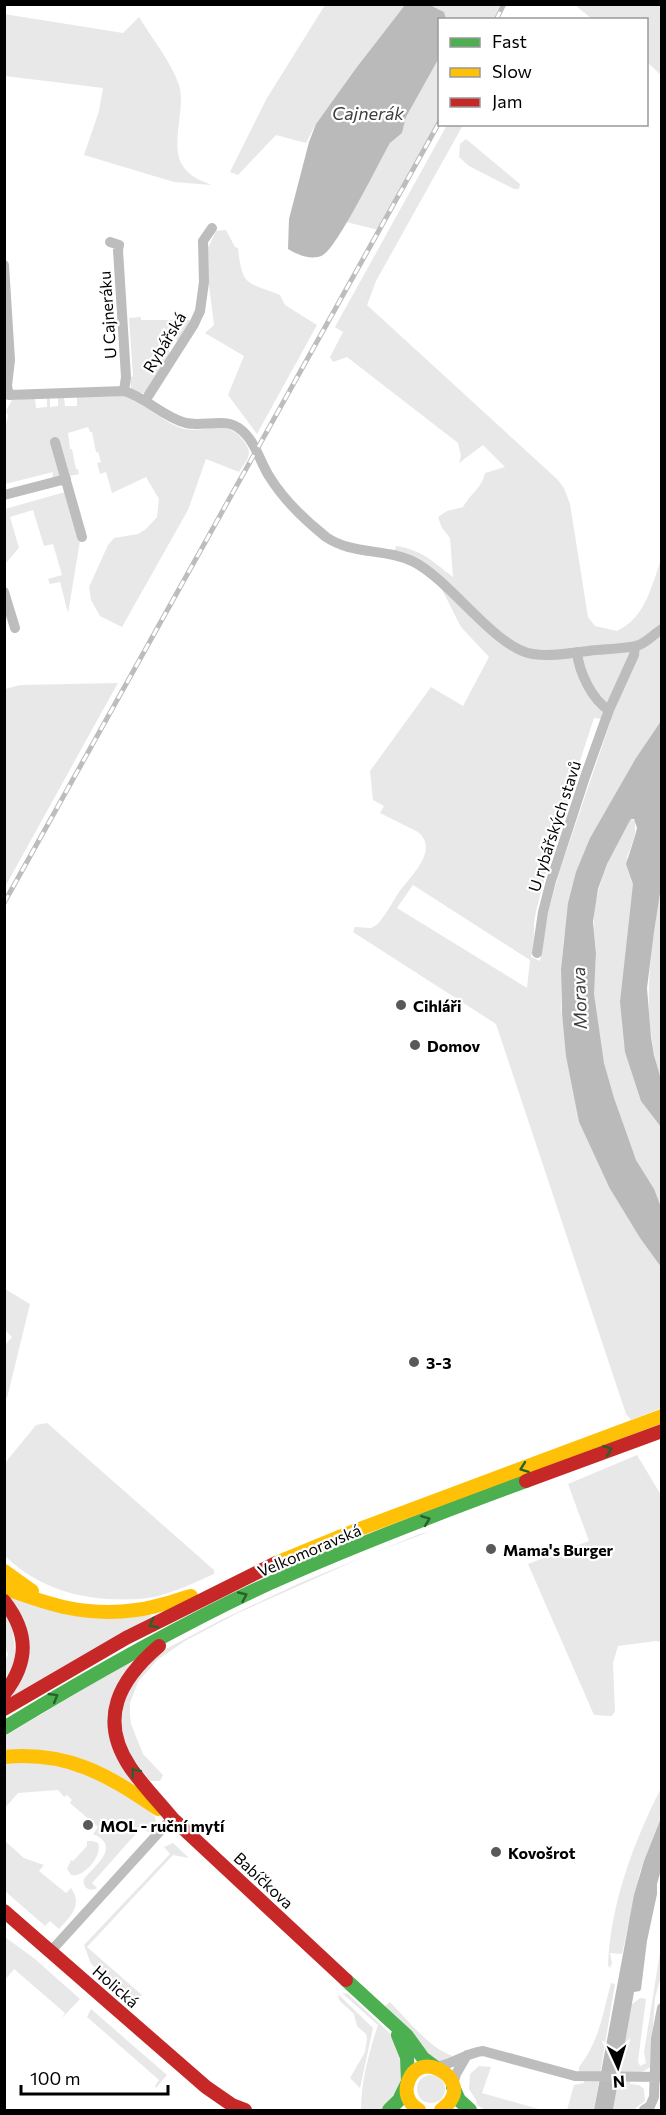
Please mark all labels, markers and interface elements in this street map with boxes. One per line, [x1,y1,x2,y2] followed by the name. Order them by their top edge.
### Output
[438,18,648,126] legend
[492,30,527,52] text: Fast
[492,60,532,82] text: Slow
[492,90,522,112] text: Jam
[332,102,405,124] water label: Cajnerák
[94,270,120,360] street label: U Cajneráku
[139,308,189,376] street label: Rybářská
[524,758,584,894] street label: U rybářských stavů
[567,966,591,1030] water label: Morava
[413,996,461,1015] place label: Cihláři
[394,998,408,1012] marker: Cihláři
[427,1036,480,1055] place label: Domov
[408,1038,422,1052] marker: Domov
[426,1353,451,1372] place label: 3-3
[407,1355,421,1369] marker: 3-3
[602,1445,613,1458] one-way arrow
[519,1461,530,1474] one-way arrow
[419,1515,430,1527] one-way arrow
[254,1520,364,1580] street label: Velkomoravská
[503,1540,614,1559] place label: Mama's Burger
[484,1542,498,1556] marker: Mama's Burger
[236,1592,247,1604] one-way arrow
[149,1617,159,1628] one-way arrow
[48,1693,58,1704] one-way arrow
[131,1768,142,1779] one-way arrow
[100,1816,226,1835] place label: MOL - ruční mytí
[81,1818,95,1832] marker: MOL - ruční mytí
[508,1843,576,1862] place label: Kovošrot
[489,1845,503,1859] marker: Kovošrot
[230,1848,298,1912] street label: Babíčkova
[89,1961,143,2011] street label: Holická
[588,2037,648,2097] north arrow
[21,2058,168,2096] scale bar
[30,2067,80,2089] text: 100 m
[612,2073,626,2092] text: N

